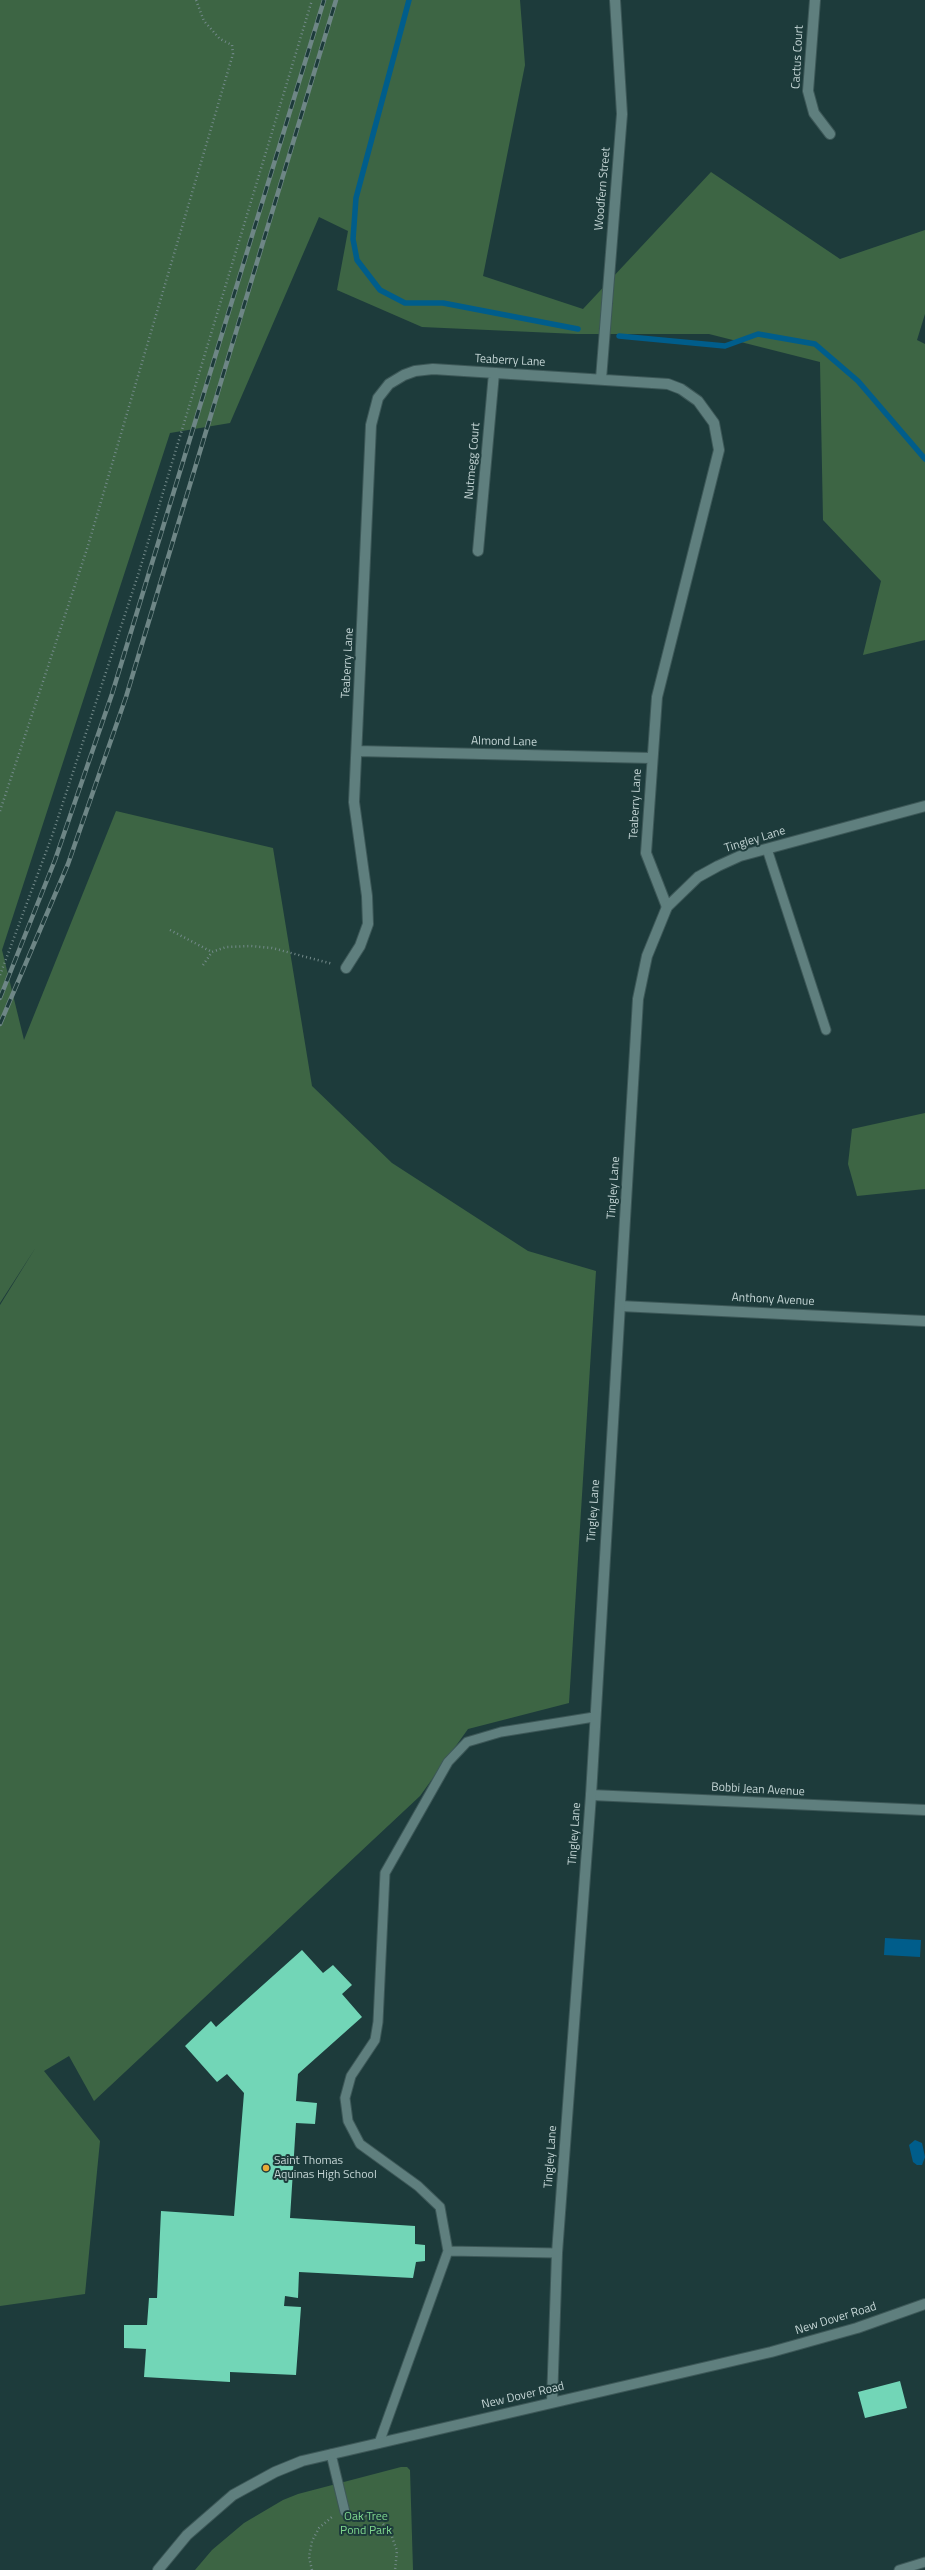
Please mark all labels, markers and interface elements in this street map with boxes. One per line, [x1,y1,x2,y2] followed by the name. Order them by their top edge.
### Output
[789,25,807,89] street label: Cactus Court
[592,147,614,231] street label: Woodfern Street
[474,352,546,370] street label: Teaberry Lane
[462,422,484,500] street label: Nutmegg Court
[339,627,357,699] street label: Teaberry Lane
[471,734,537,750] street label: Almond Lane
[627,768,645,840] street label: Teaberry Lane
[723,824,787,856] street label: Tingley Lane
[605,1156,623,1220] street label: Tingley Lane
[731,1291,815,1309] street label: Anthony Avenue
[585,1479,603,1543] street label: Tingley Lane
[711,1780,805,1800] street label: Bobbi Jean Avenue
[566,1802,584,1866] street label: Tingley Lane
[542,2125,560,2189] street label: Tingley Lane
[274,2154,377,2182] place label: Saint Thomas Aquinas High School
[261,2163,271,2173] marker: Saint Thomas Aquinas High School
[794,2300,878,2338] street label: New Dover Road
[480,2380,566,2412] street label: New Dover Road
[340,2510,392,2538] park label: Oak Tree Pond Park

